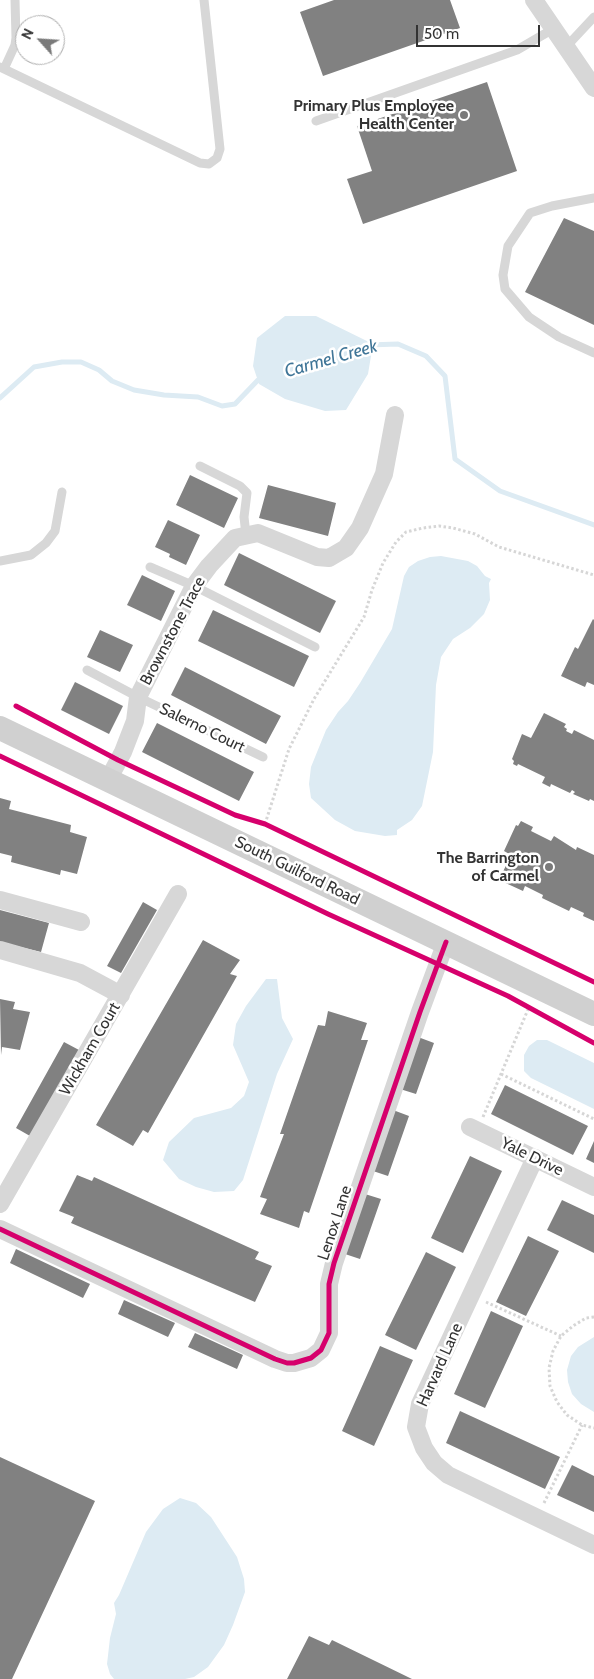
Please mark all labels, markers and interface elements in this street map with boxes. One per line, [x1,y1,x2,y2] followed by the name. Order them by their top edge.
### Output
[15,15,65,65] north arrow
[419,15,543,47] scale bar
[17,25,38,42] text: N
[424,25,459,43] text: 50 m
[293,96,454,134] place label: Primary Plus Employee Health Center
[458,109,470,121] marker: Primary Plus Employee Health Center
[282,335,380,383] water label: Carmel Creek
[136,573,210,689] street label: Brownstone Trace
[156,699,248,757] street label: Salerno Court
[232,832,362,910] street label: South Guilford Road
[437,848,539,886] place label: The Barrington of Carmel
[543,861,555,873] marker: The Barrington of Carmel
[56,999,124,1099] street label: Wickham Court
[498,1134,566,1180] street label: Yale Drive
[314,1183,356,1263] street label: Lenox Lane
[413,1320,467,1410] street label: Harvard Lane

